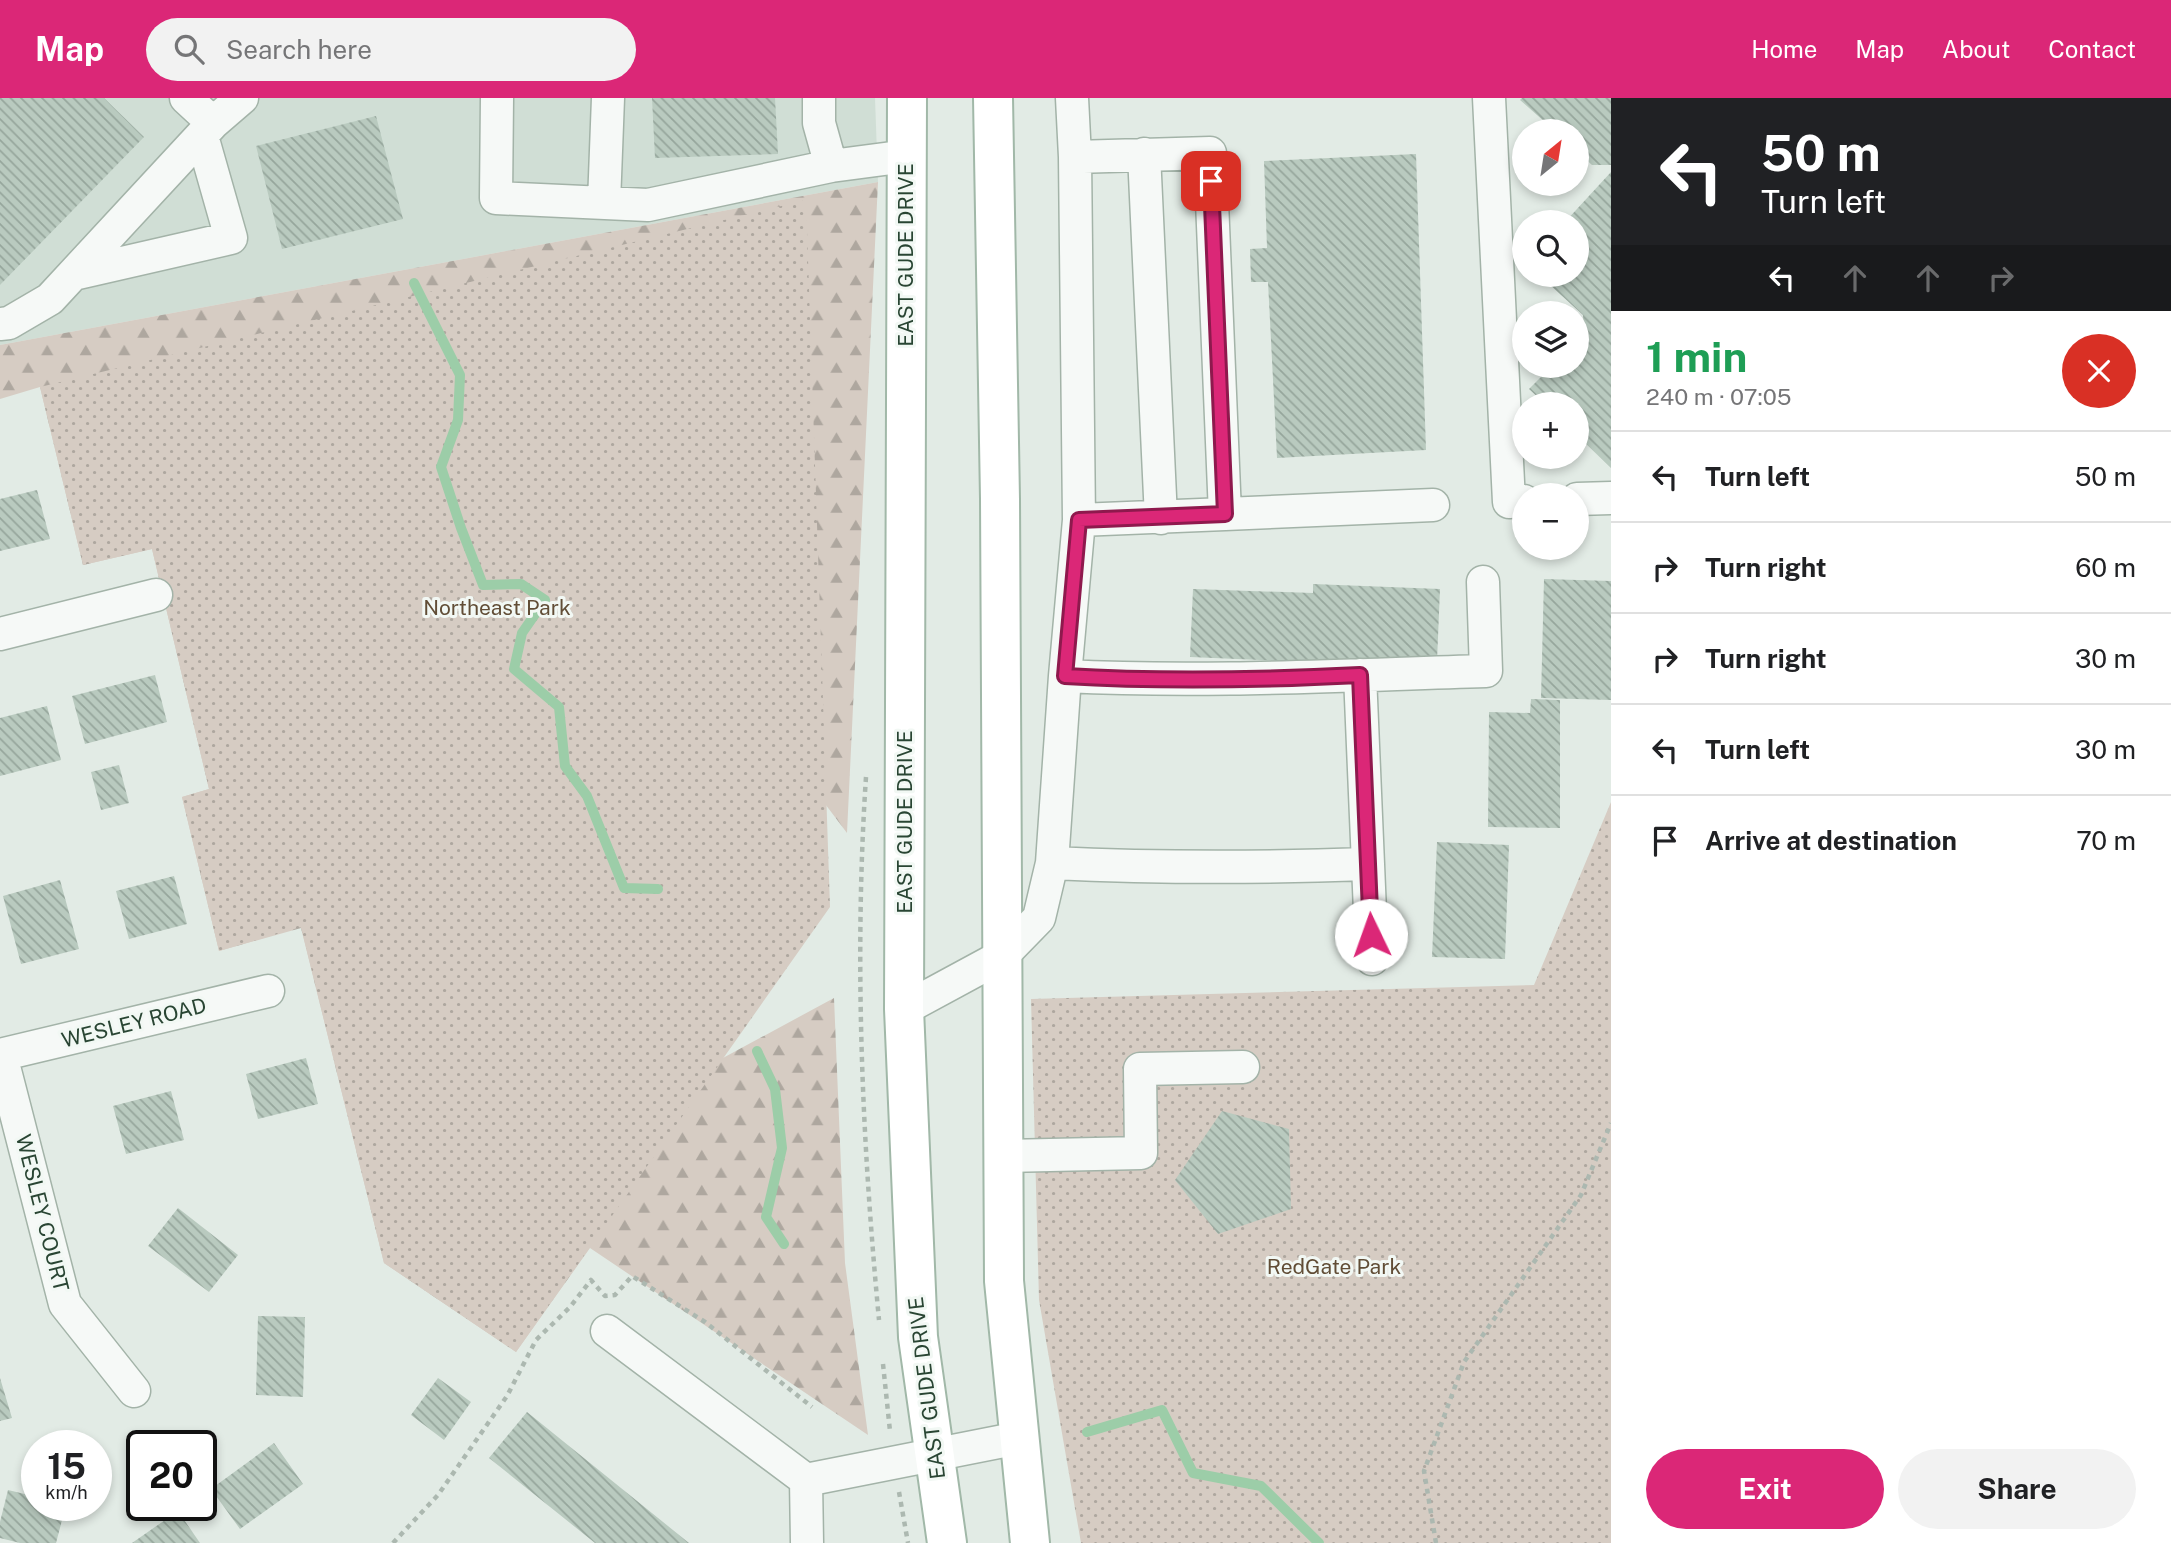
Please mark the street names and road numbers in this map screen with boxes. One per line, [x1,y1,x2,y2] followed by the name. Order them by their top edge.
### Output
[893,163,918,347] street label: EAST GUDE DRIVE
[892,730,917,914] street label: EAST GUDE DRIVE
[59,992,209,1053] street label: WESLEY ROAD
[11,1132,74,1294] street label: WESLEY COURT
[903,1295,950,1481] street label: EAST GUDE DRIVE

